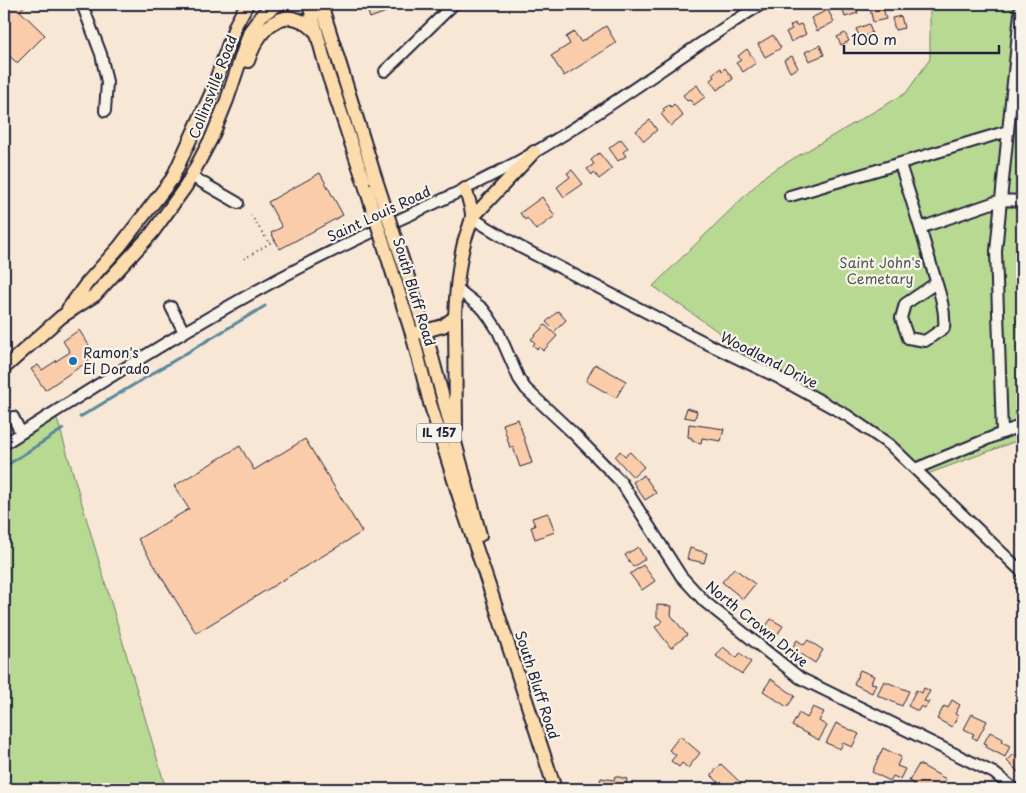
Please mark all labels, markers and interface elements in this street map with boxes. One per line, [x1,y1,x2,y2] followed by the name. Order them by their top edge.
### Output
[844,22,998,54] scale bar
[851,27,897,50] text: 100 m
[183,32,242,142] street label: Collinsville Road
[324,180,434,247] street label: Saint Louis Road
[388,235,441,349] street label: South Bluff Road
[839,252,921,289] park label: Saint John's Cemetary
[717,326,822,393] street label: Woodland Drive
[83,342,150,379] place label: Ramon's El Dorado
[67,355,79,367] marker: Ramon's El Dorado
[416,423,462,442] road number: IL 157
[702,576,813,672] street label: North Crown Drive
[510,628,565,742] street label: South Bluff Road

